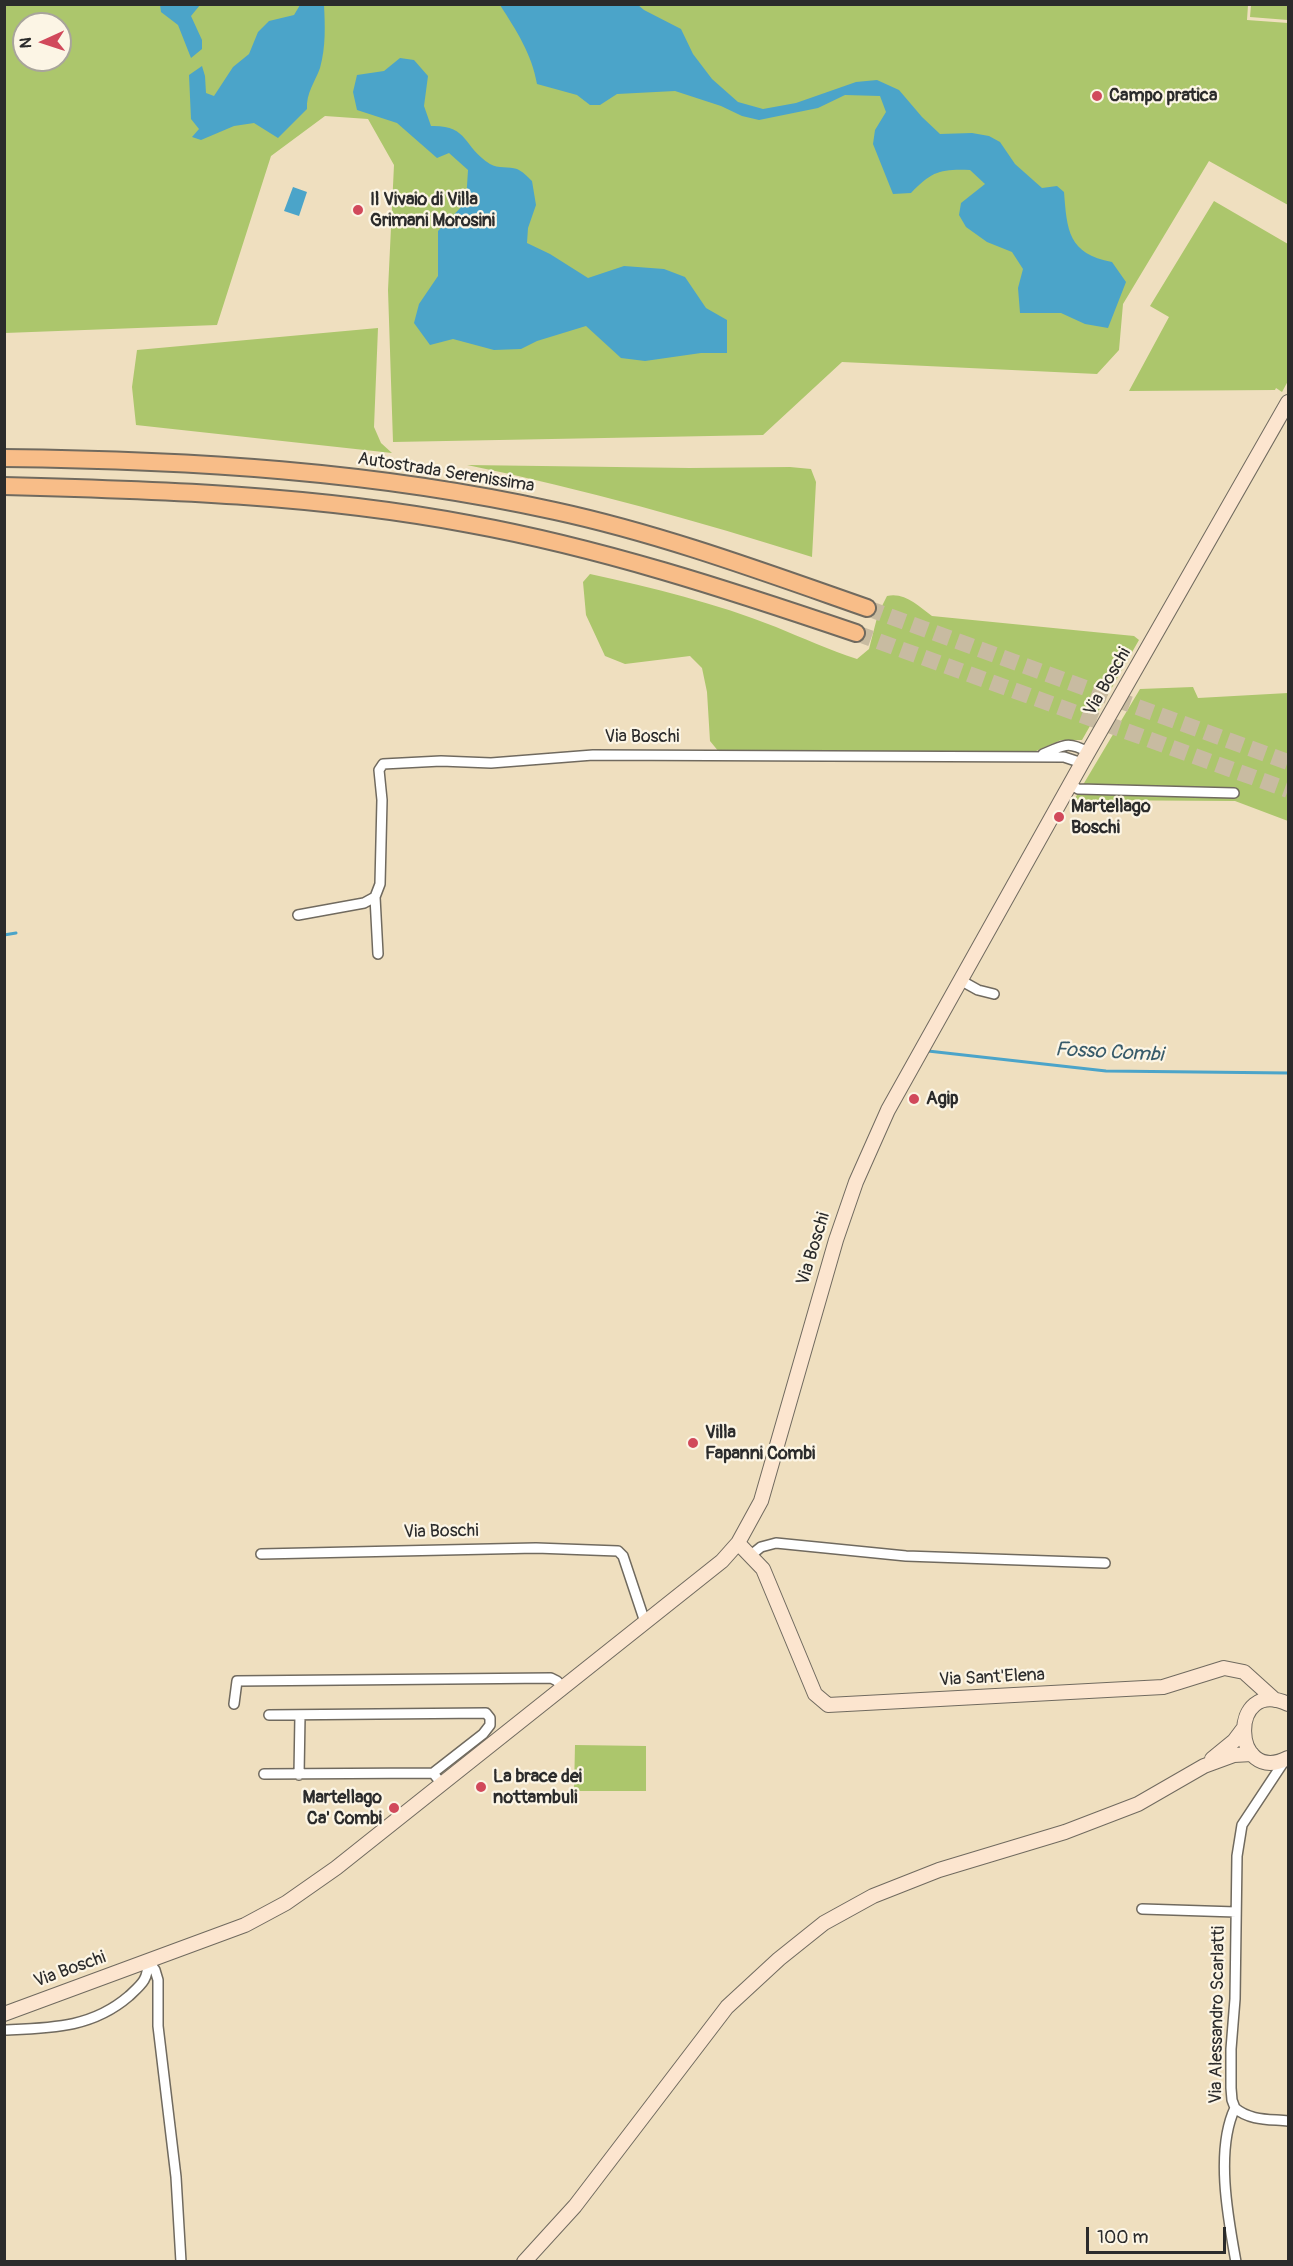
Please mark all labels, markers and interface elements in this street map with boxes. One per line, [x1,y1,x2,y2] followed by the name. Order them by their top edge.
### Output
[12,12,72,72] north arrow
[16,37,36,49] text: N
[1109,85,1217,107] place label: Campo pratica
[1090,89,1104,103] marker: Campo pratica
[370,189,495,232] place label: Il Vivaio di Villa Grimani Morosini
[351,203,365,217] marker: Il Vivaio di Villa Grimani Morosini
[356,448,536,498] street label: Autostrada Serenissima
[1080,644,1136,720] street label: Via Boschi
[604,726,680,748] street label: Via Boschi
[1071,796,1151,838] place label: Martellago Boschi
[1052,810,1066,824] marker: Martellago Boschi
[1054,1038,1164,1068] water label: Fosso Combi
[926,1088,958,1110] place label: Agip
[907,1092,921,1106] marker: Agip
[793,1210,835,1288] street label: Via Boschi
[705,1422,815,1464] place label: Villa Fapanni Combi
[686,1436,700,1450] marker: Villa Fapanni Combi
[403,1521,479,1543] street label: Via Boschi
[938,1664,1046,1692] street label: Via Sant'Elena
[493,1766,582,1808] place label: La brace dei nottambuli
[474,1780,488,1794] marker: La brace dei nottambuli
[302,1787,382,1830] place label: Martellago Ca' Combi
[387,1801,401,1815] marker: Martellago Ca' Combi
[1206,1926,1230,2104] street label: Via Alessandro Scarlatti
[31,1947,109,1993] street label: Via Boschi
[1089,2215,1228,2253] scale bar
[1097,2226,1149,2249] text: 100 m

